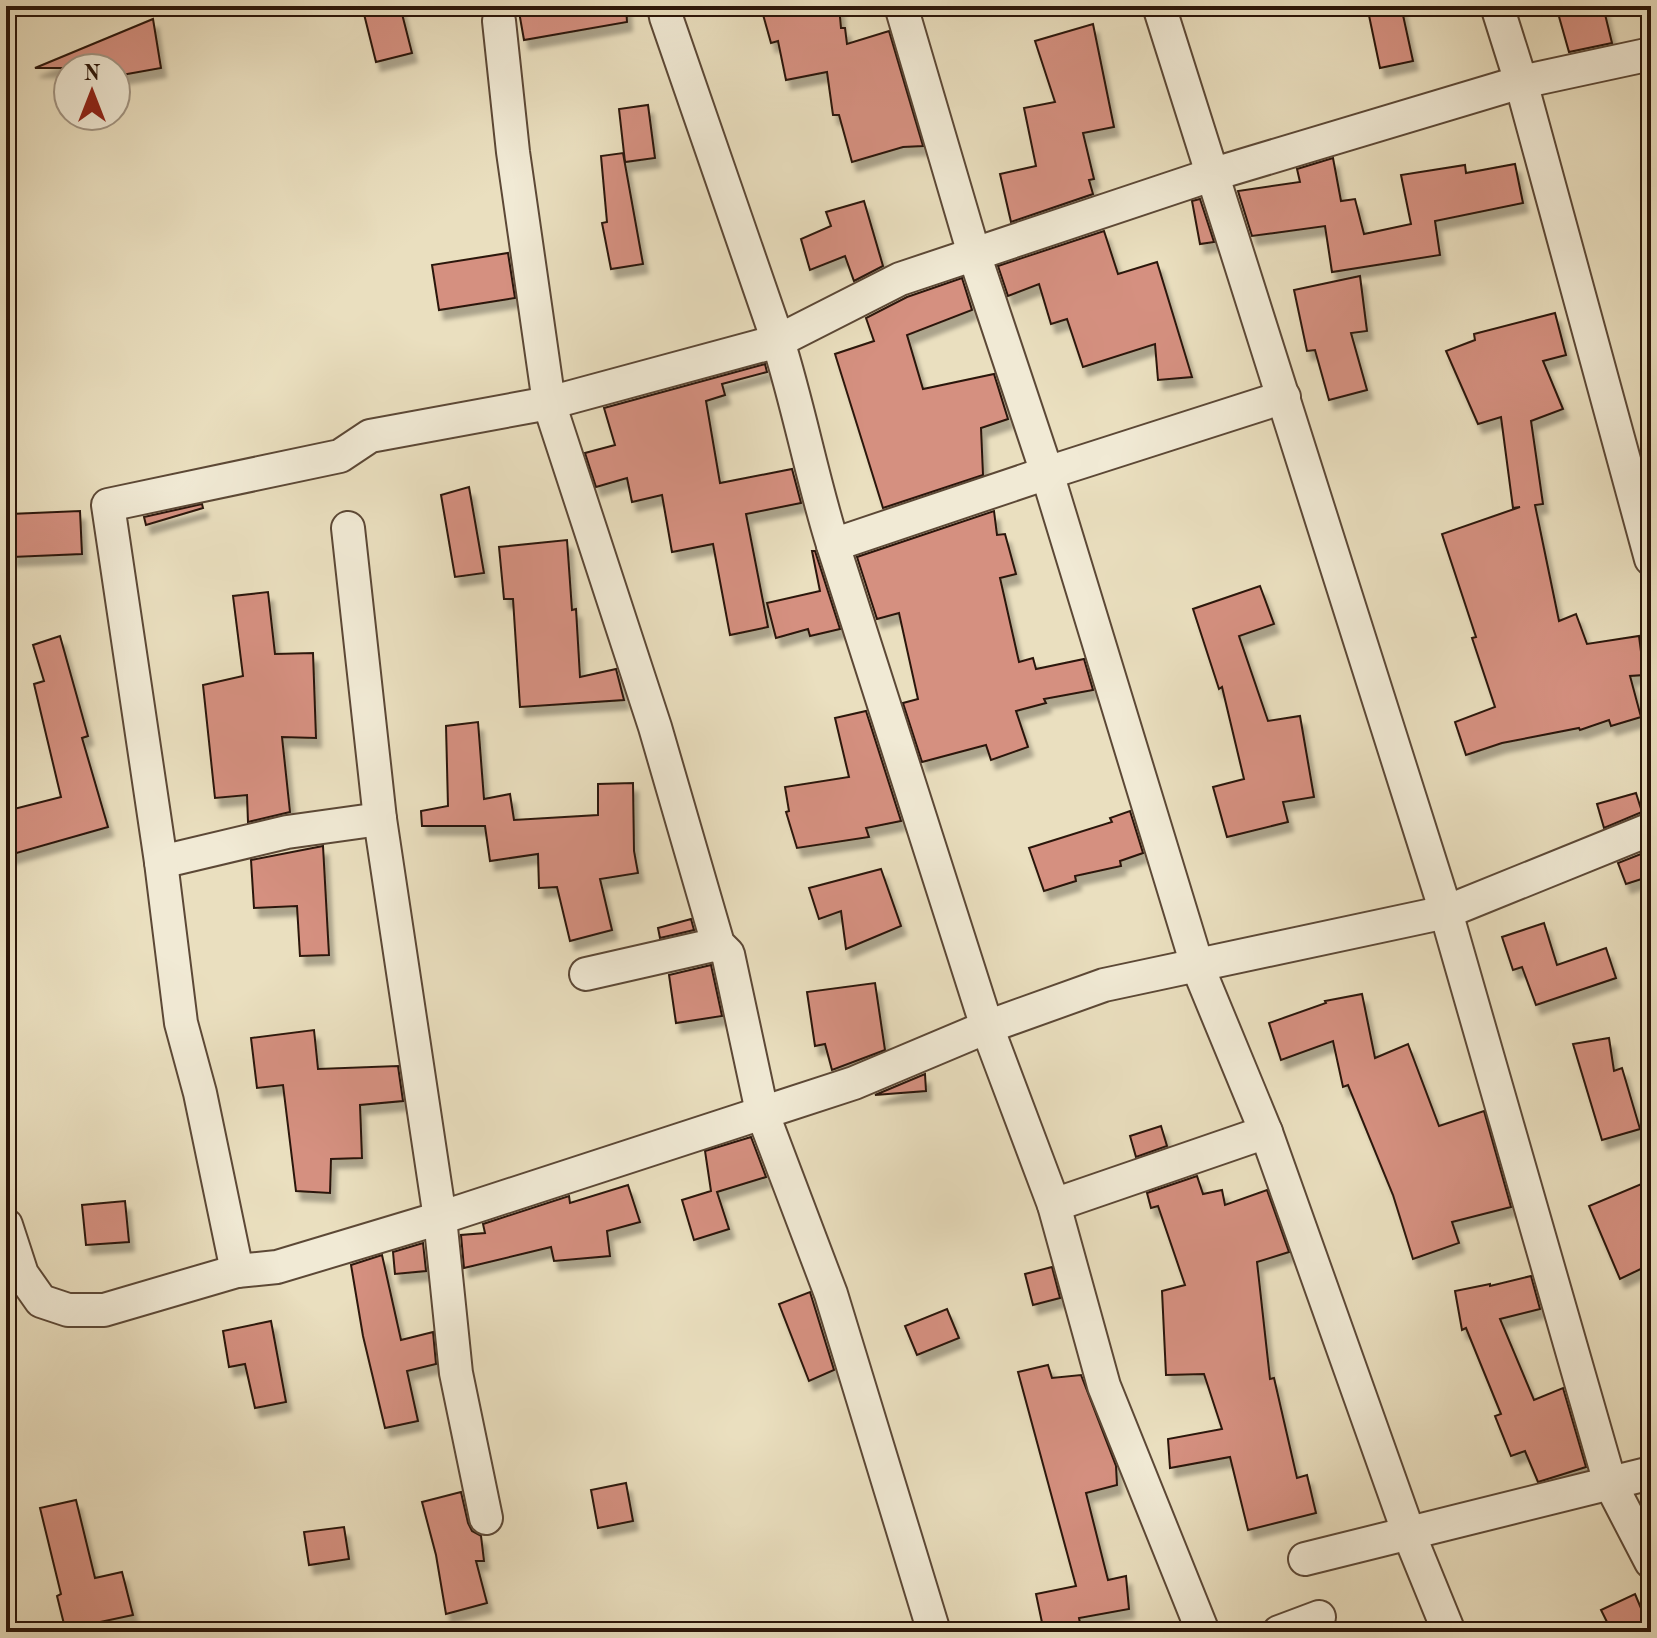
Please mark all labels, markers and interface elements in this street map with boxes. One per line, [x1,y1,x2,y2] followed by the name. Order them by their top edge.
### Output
[52,52,132,132] north arrow
[84,63,101,85] text: N

